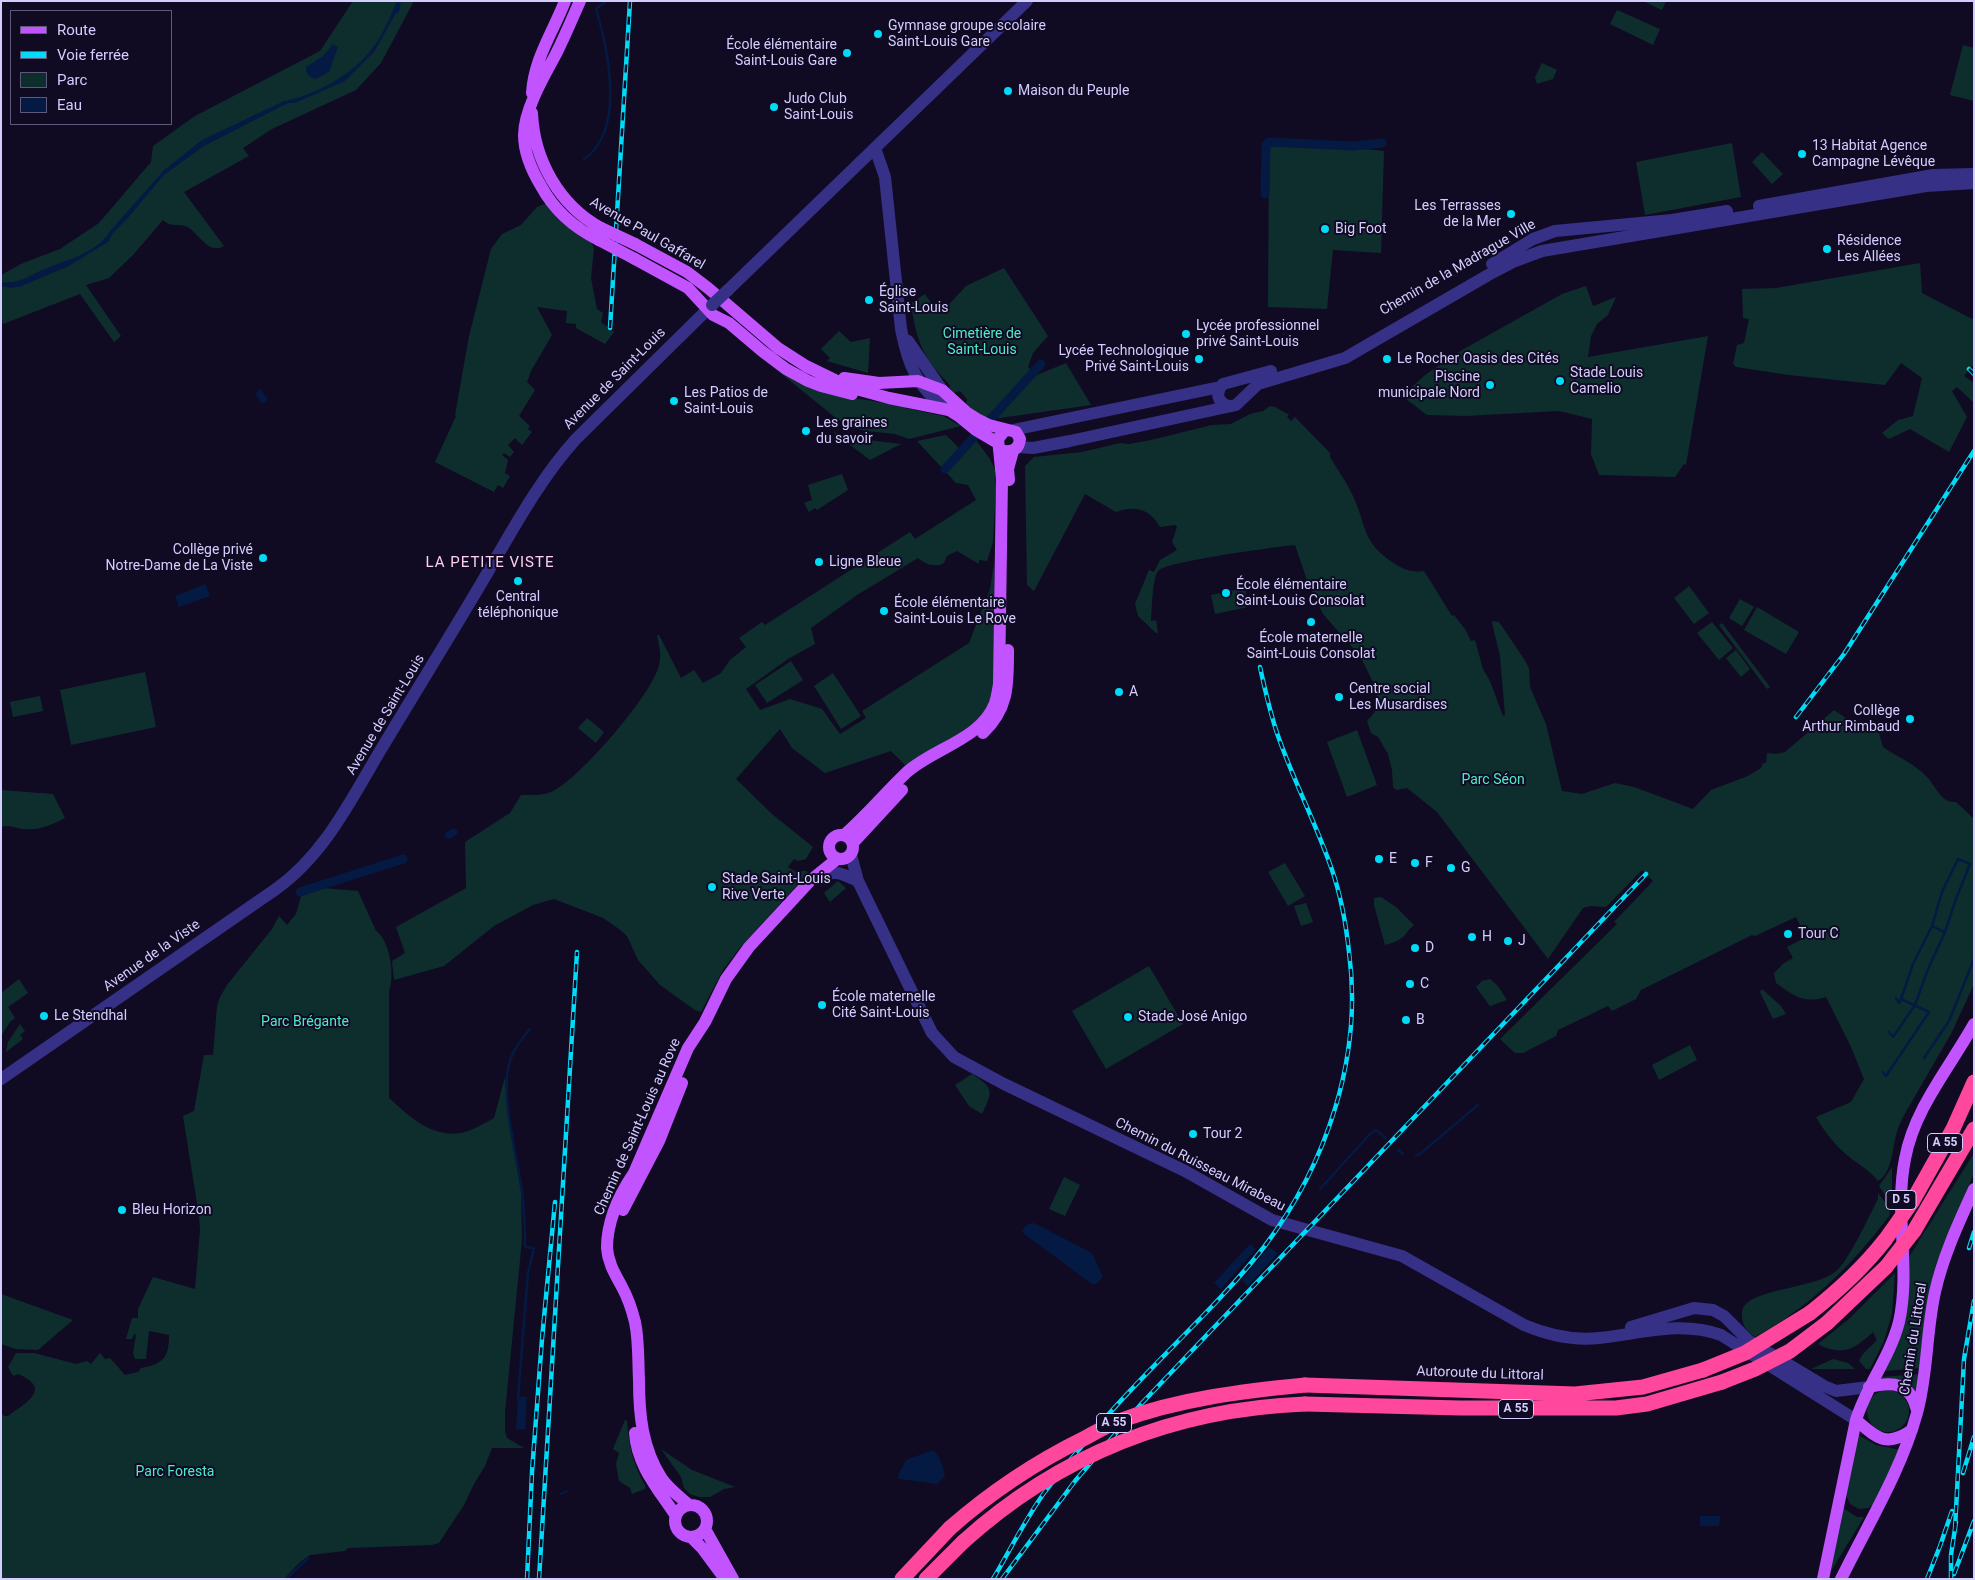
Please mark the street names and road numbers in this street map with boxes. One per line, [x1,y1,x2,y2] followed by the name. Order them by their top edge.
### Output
[586,194,708,274] street label: Avenue Paul Gaffarel
[1377,216,1539,320] street label: Chemin de la Madrague Ville
[560,324,670,434] street label: Avenue de Saint-Louis
[343,652,429,778] street label: Avenue de Saint-Louis
[100,916,204,996] street label: Avenue de la Viste
[591,1036,685,1218] street label: Chemin de Saint-Louis au Rove
[1112,1115,1288,1215] street label: Chemin du Ruisseau Mirabeau
[1928,1134,1962,1152] road number: A 55
[1886,1190,1916,1210] road number: D 5
[1897,1282,1931,1396] street label: Chemin du Littoral
[1416,1363,1544,1385] street label: Autoroute du Littoral
[1498,1400,1534,1418] road number: A 55
[1096,1414,1132,1432] road number: A 55

